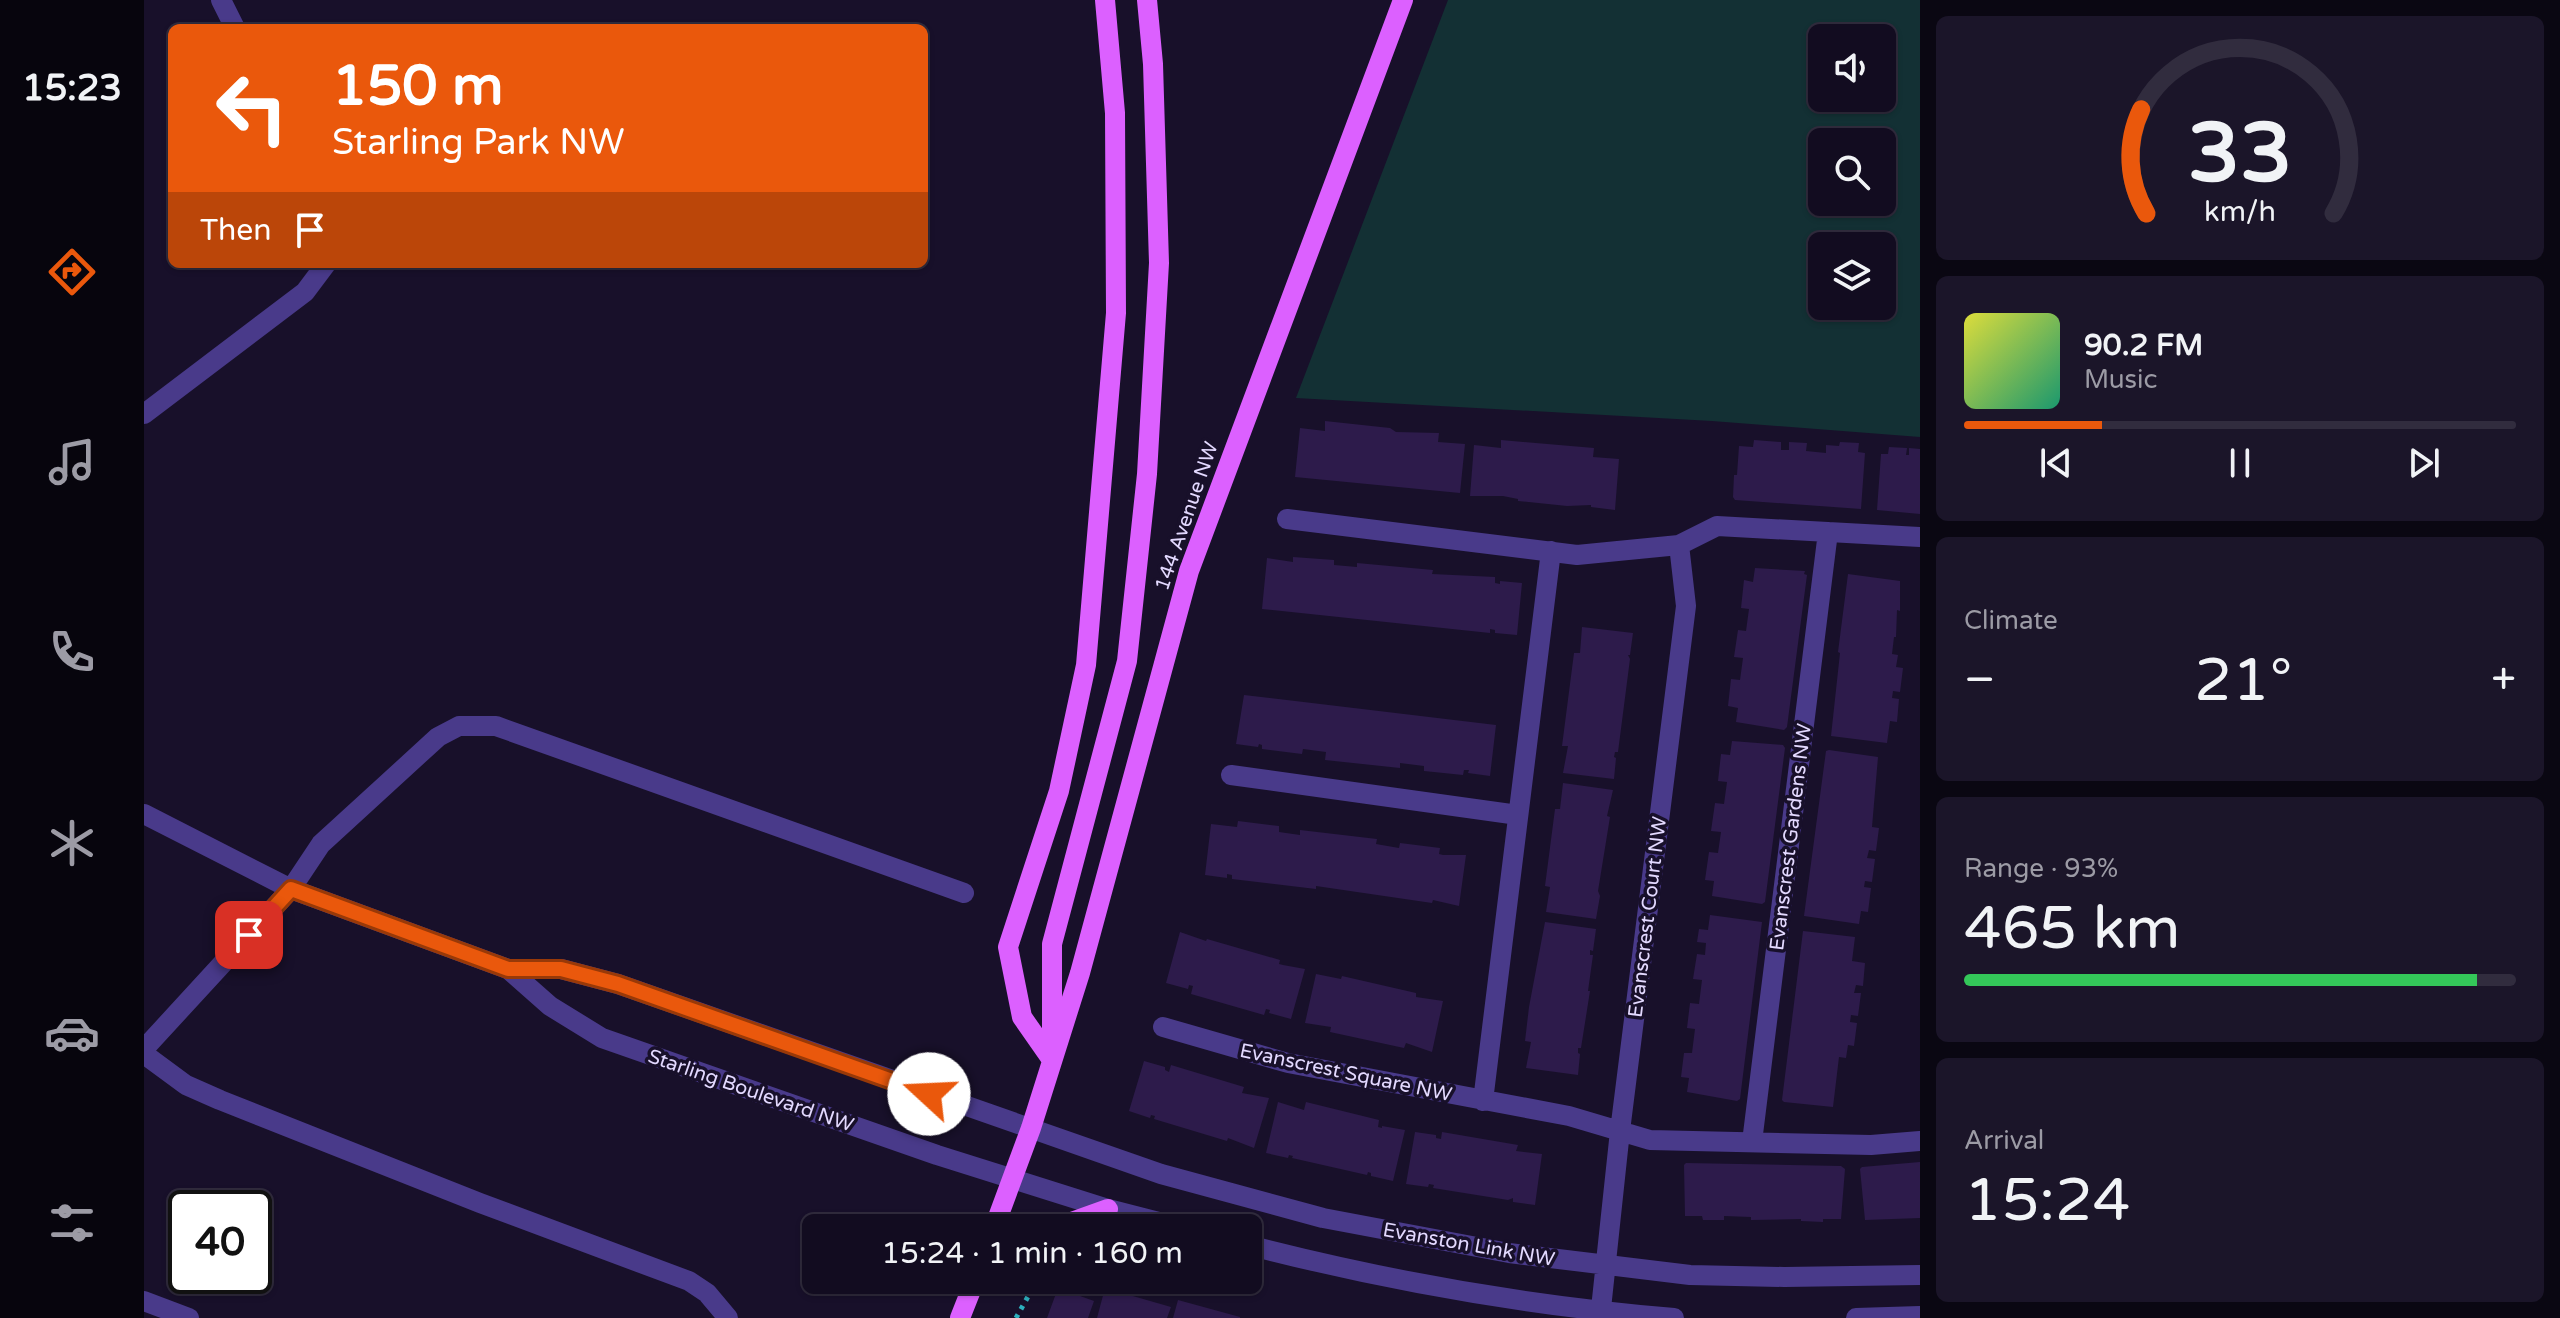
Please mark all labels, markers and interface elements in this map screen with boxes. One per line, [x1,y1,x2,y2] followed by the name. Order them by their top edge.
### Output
[1808,24,1896,320] map controls
[1808,24,1896,112] button: sound
[332,53,503,120] text: 150 m
[200,56,304,160] icon: left
[22,67,122,110] text: 15:23
[2188,104,2292,204] text: 33
[332,121,625,164] text: Starling Park NW
[1808,128,1896,216] button: search
[2204,195,2276,229] text: km/h
[288,208,332,252] icon: arrive
[200,212,272,249] text: Then
[1808,232,1896,320] button: layers
[44,244,100,300] icon: directions
[2084,327,2203,364] text: 90.2 FM
[2084,364,2157,395] text: Music
[44,434,100,490] icon: music
[1150,439,1224,594] street label: 144 Avenue NW
[2034,441,2078,485] icon: previous
[2218,441,2262,485] icon: pause
[2402,441,2446,485] icon: next
[1964,605,2058,636] text: Climate
[44,624,100,680] icon: phone
[2194,645,2292,717] text: 21°
[1964,654,1995,707] text: −
[2491,654,2516,707] text: +
[1765,722,1817,952] street label: Evanscrest Gardens NW
[44,815,100,871] icon: climate
[1624,815,1672,1019] street label: Evanscrest Court NW
[1964,853,2118,884] text: Range · 93%
[1964,893,2180,965] text: 465 km
[215,901,283,969] pin
[227,913,271,957] icon: arrive
[44,1005,100,1061] icon: car
[1238,1039,1454,1107] street label: Evanscrest Square NW
[645,1044,857,1137] street label: Starling Boulevard NW
[887,1052,971,1136] position arrow
[1964,1125,2044,1156] text: Arrival
[1964,1165,2130,1237] text: 15:24
[168,1190,272,1294] speed limit sign: 40
[44,1195,100,1251] icon: filters
[1381,1218,1557,1272] street label: Evanston Link NW
[881,1235,1183,1272] text: 15:24 · 1 min · 160 m

